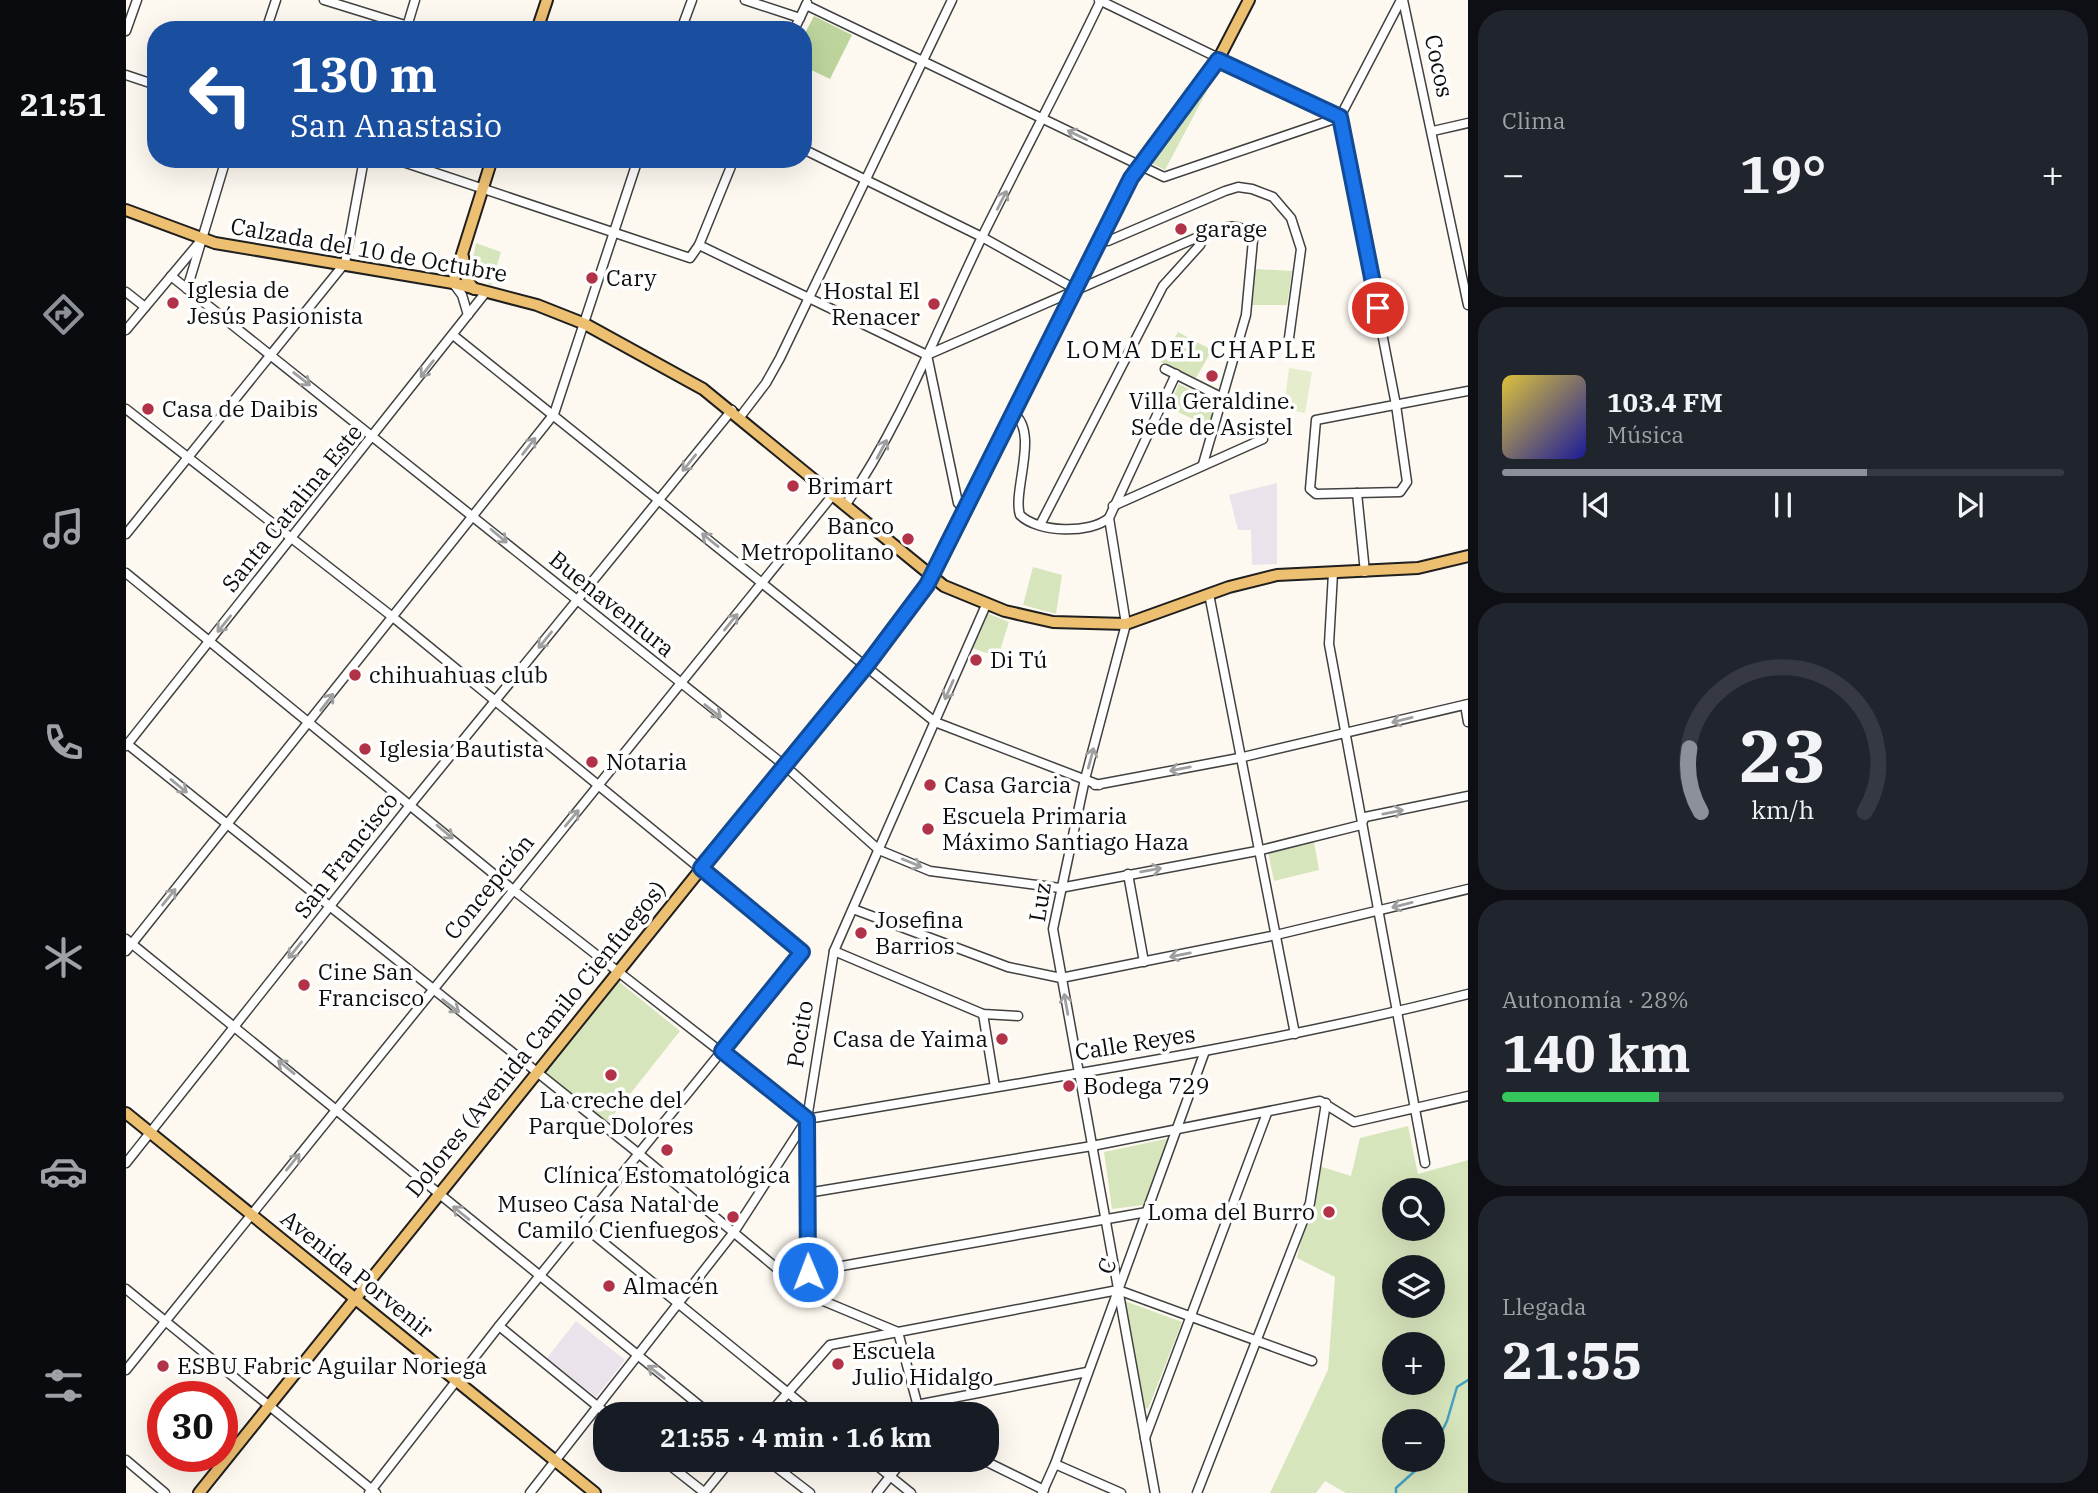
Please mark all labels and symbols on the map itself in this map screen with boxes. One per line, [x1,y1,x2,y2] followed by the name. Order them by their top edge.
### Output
[1419,32,1461,100] street label: Cocos
[1067,128,1088,142] one-way arrow
[995,190,1009,211] one-way arrow
[229,210,510,288] street label: Calzada del 10 de Octubre
[1195,213,1267,243] place label: garage
[1173,221,1189,237] marker: garage
[606,262,657,292] place label: Cary
[584,270,600,286] marker: Cary
[187,274,363,330] place label: Iglesia de Jesús Pasionista
[823,275,920,331] place label: Hostal El Renacer
[1348,278,1408,338] pin
[165,295,181,311] marker: Iglesia de Jesús Pasionista
[926,296,942,312] marker: Hostal El Renacer
[1066,333,1318,365] district label: LOMA DEL CHAPLE
[419,359,434,378] one-way arrow
[1204,368,1220,384] marker: Villa Geraldine. Sede de Asistel
[293,371,311,386] one-way arrow
[1129,385,1295,441] place label: Villa Geraldine. Sede de Asistel
[162,393,318,423] place label: Casa de Daibis
[140,401,156,417] marker: Casa de Daibis
[214,417,368,597] street label: Santa Catalina Este
[521,437,536,455] one-way arrow
[875,439,889,460] one-way arrow
[681,454,697,472] one-way arrow
[807,470,893,500] place label: Brimart
[785,478,801,494] marker: Brimart
[741,510,894,566] place label: Banco Metropolitano
[490,528,508,544] one-way arrow
[900,531,916,547] marker: Banco Metropolitano
[702,532,720,548] one-way arrow
[544,543,681,663] street label: Buenaventura
[217,614,232,633] one-way arrow
[724,614,739,632] one-way arrow
[538,630,553,648] one-way arrow
[990,644,1048,674] place label: Di Tú
[968,652,984,668] marker: Di Tú
[369,659,548,689] place label: chihuahuas club
[347,667,363,683] marker: chihuahuas club
[942,679,955,701] one-way arrow
[320,693,335,711] one-way arrow
[704,703,722,718] one-way arrow
[1391,714,1414,727] one-way arrow
[379,733,544,763] place label: Iglesia Bautista
[357,741,373,757] marker: Iglesia Bautista
[606,746,687,776] place label: Notaria
[1085,747,1098,770] one-way arrow
[584,754,600,770] marker: Notaria
[1169,763,1192,777] one-way arrow
[944,769,1072,799] place label: Casa Garcia
[922,777,938,793] marker: Casa Garcia
[170,778,188,794] one-way arrow
[286,785,404,924] street label: San Francisco
[942,800,1189,856] place label: Escuela Primaria Máximo Santiago Haza
[1381,805,1404,818] one-way arrow
[564,809,580,827] one-way arrow
[920,821,936,837] marker: Escuela Primaria Máximo Santiago Haza
[436,824,454,840] one-way arrow
[436,827,540,945] street label: Concepción
[900,858,922,871] one-way arrow
[1139,863,1162,876] one-way arrow
[398,874,672,1203] street label: Dolores (Avenida Camilo Cienfuegos)
[1021,880,1057,924] street label: Luz
[161,889,176,907] one-way arrow
[1391,899,1414,912] one-way arrow
[875,904,964,960] place label: Josefina Barrios
[853,925,869,941] marker: Josefina Barrios
[287,941,302,959] one-way arrow
[1169,948,1192,962] one-way arrow
[318,956,424,1012] place label: Cine San Francisco
[296,977,312,993] marker: Cine San Francisco
[1059,993,1072,1016] one-way arrow
[442,998,460,1013] one-way arrow
[779,998,819,1069] street label: Pocito
[1072,1018,1197,1066] street label: Calle Reyes
[833,1023,988,1053] place label: Casa de Yaima
[994,1031,1010,1047] marker: Casa de Yaima
[278,1059,296,1075] one-way arrow
[603,1067,619,1083] marker: La creche del Parque Dolores
[1083,1070,1210,1100] place label: Bodega 729
[1061,1078,1077,1094] marker: Bodega 729
[528,1084,694,1140] place label: La creche del Parque Dolores
[659,1142,675,1158] marker: Clínica Estomatológica
[286,1154,301,1172] one-way arrow
[544,1159,790,1189] place label: Clínica Estomatológica
[497,1188,719,1244] place label: Museo Casa Natal de Camilo Cienfuegos
[1147,1196,1315,1226] place label: Loma del Burro
[275,1203,440,1344] street label: Avenida Porvenir
[1321,1204,1337,1220] marker: Loma del Burro
[452,1205,470,1220] one-way arrow
[725,1209,741,1225] marker: Museo Casa Natal de Camilo Cienfuegos
[771,1235,845,1309] position arrow
[1089,1254,1123,1278] street label: C
[623,1270,719,1300] place label: Almacén
[601,1278,617,1294] marker: Almacén
[852,1335,993,1391] place label: Escuela Julio Hidalgo
[177,1350,487,1380] place label: ESBU Fabric Aguilar Noriega
[830,1356,846,1372] marker: Escuela Julio Hidalgo
[155,1358,171,1374] marker: ESBU Fabric Aguilar Noriega
[648,1364,666,1379] one-way arrow
[147,1381,238,1472] speed limit sign: 30

